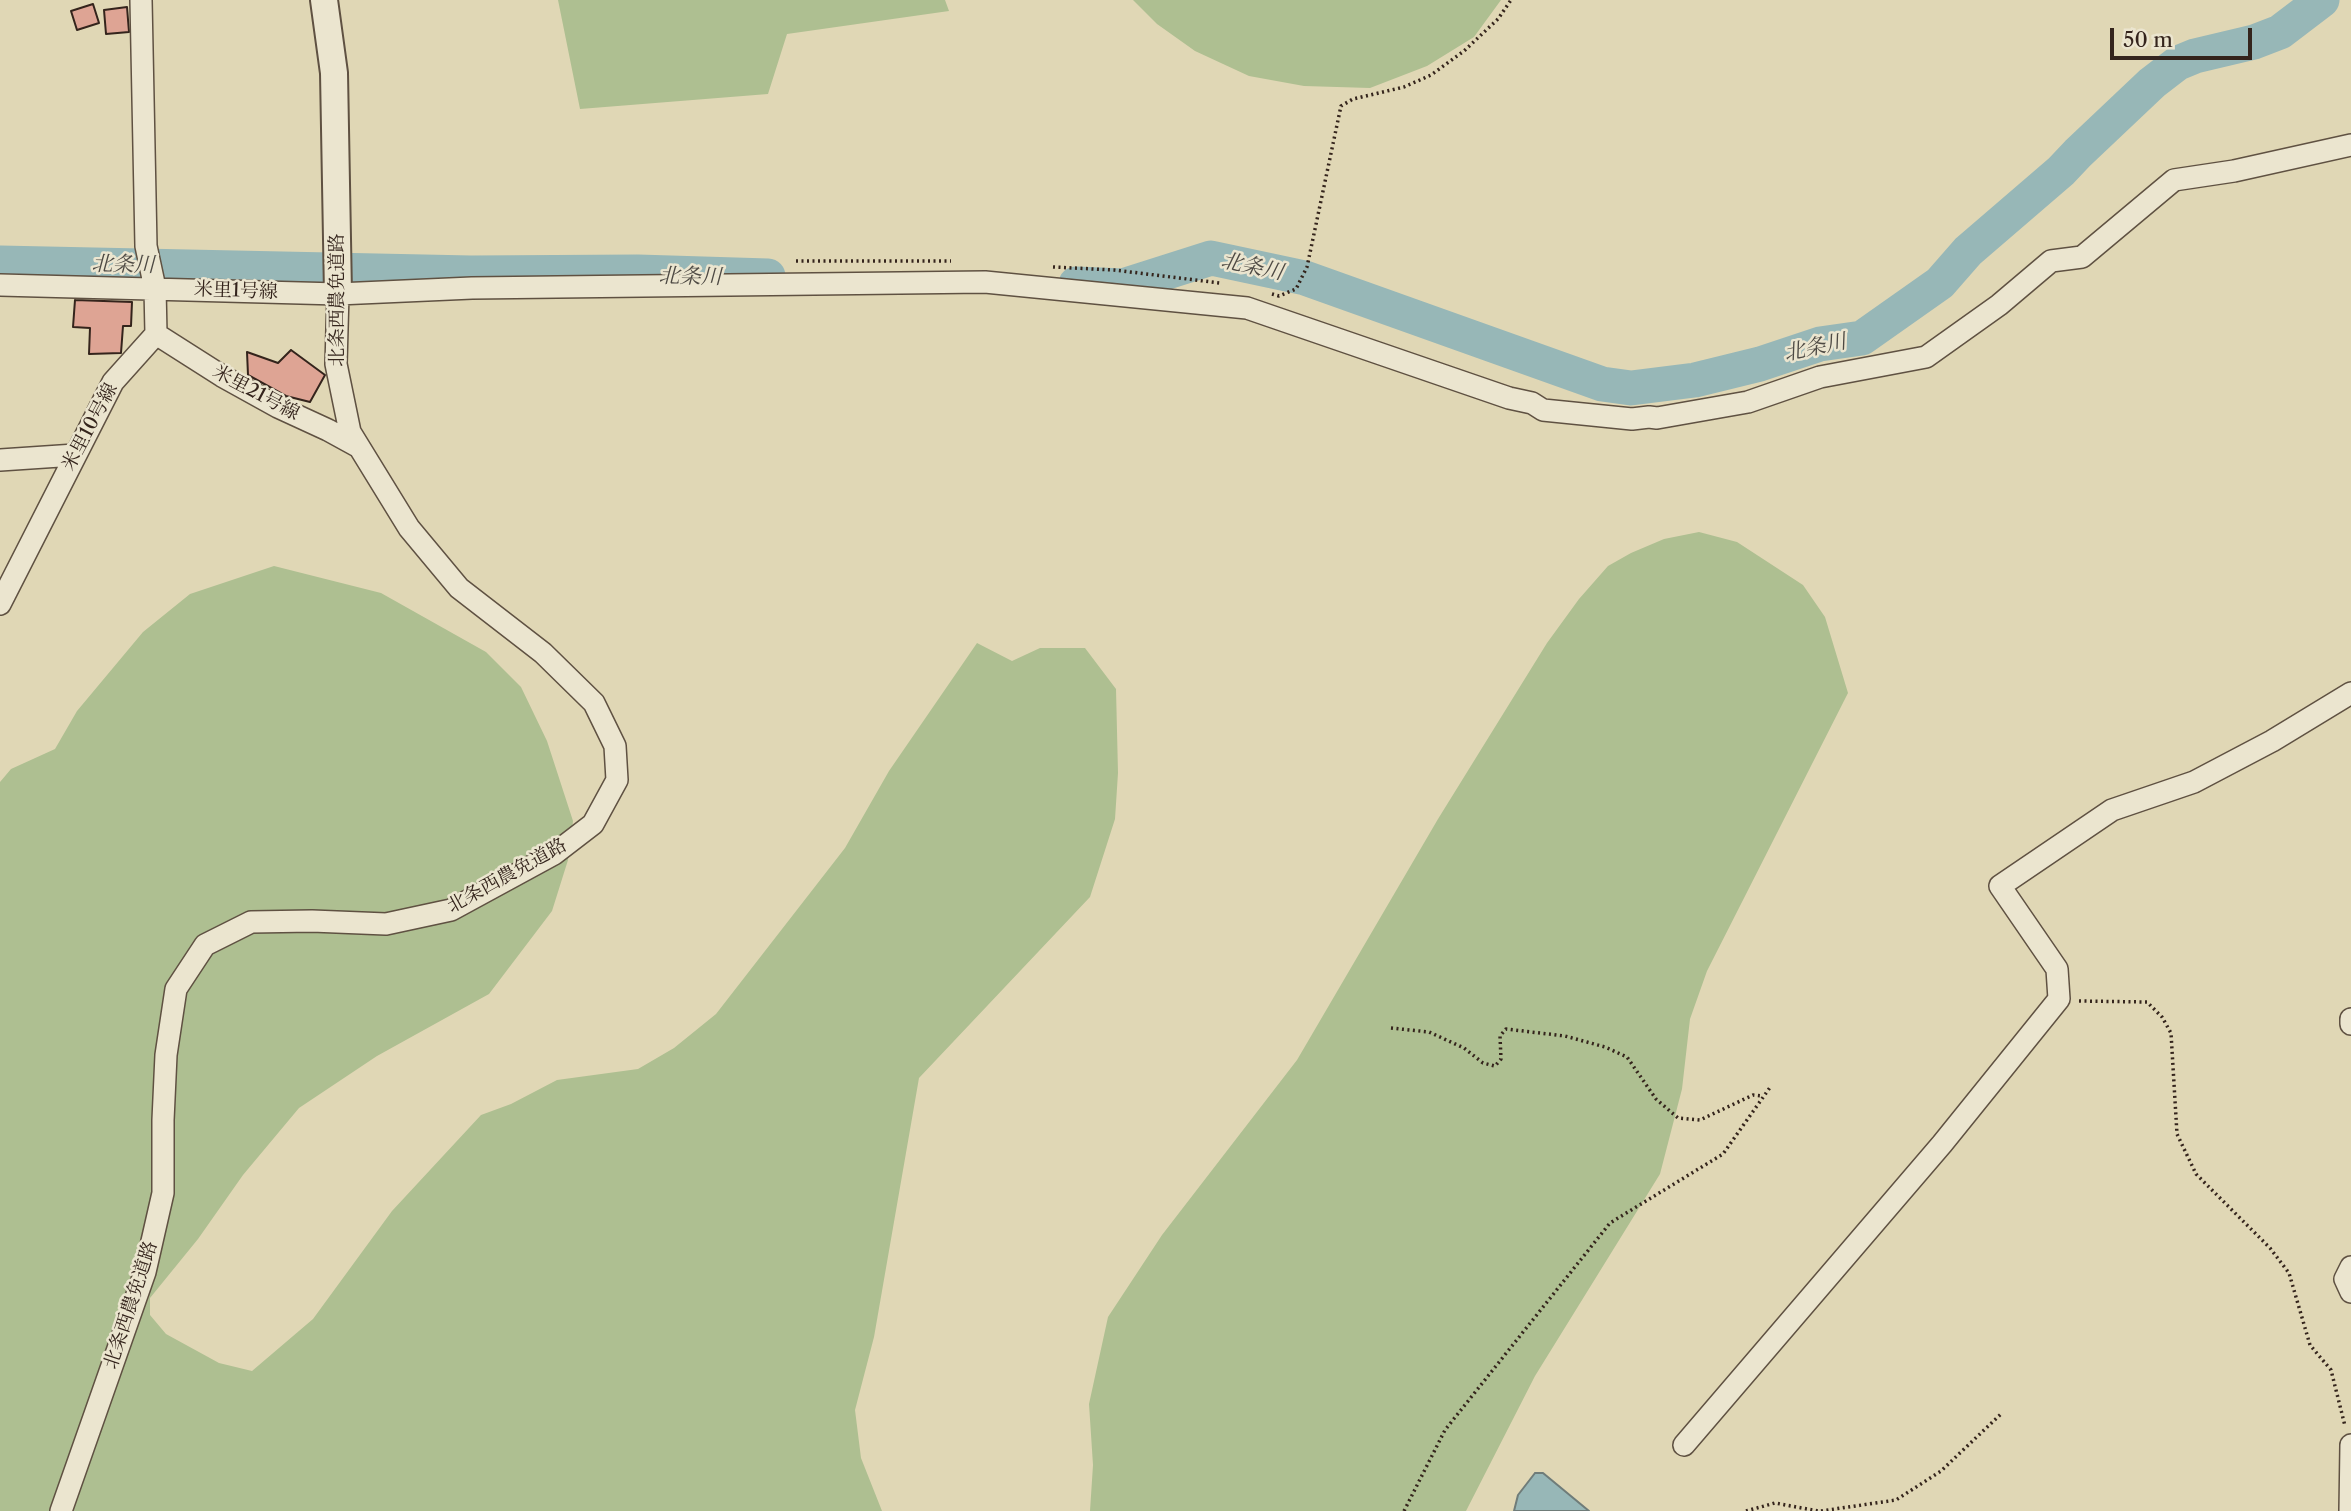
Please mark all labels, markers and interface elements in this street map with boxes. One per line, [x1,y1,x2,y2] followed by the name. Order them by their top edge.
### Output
[2113,14,2255,58] scale bar
[2123,27,2173,52] text: 50 m
[327,234,349,366] street label: 北条西農免道路
[1219,248,1285,286] water label: 北条川
[91,252,155,278] water label: 北条川
[658,264,722,290] water label: 北条川
[194,278,278,304] street label: 米里1号線
[1782,329,1848,367] water label: 北条川
[209,361,303,425] street label: 米里21号線
[57,379,123,475] street label: 米里10号線
[443,834,571,918] street label: 北条西農免道路
[100,1238,162,1372] street label: 北条西農免道路

